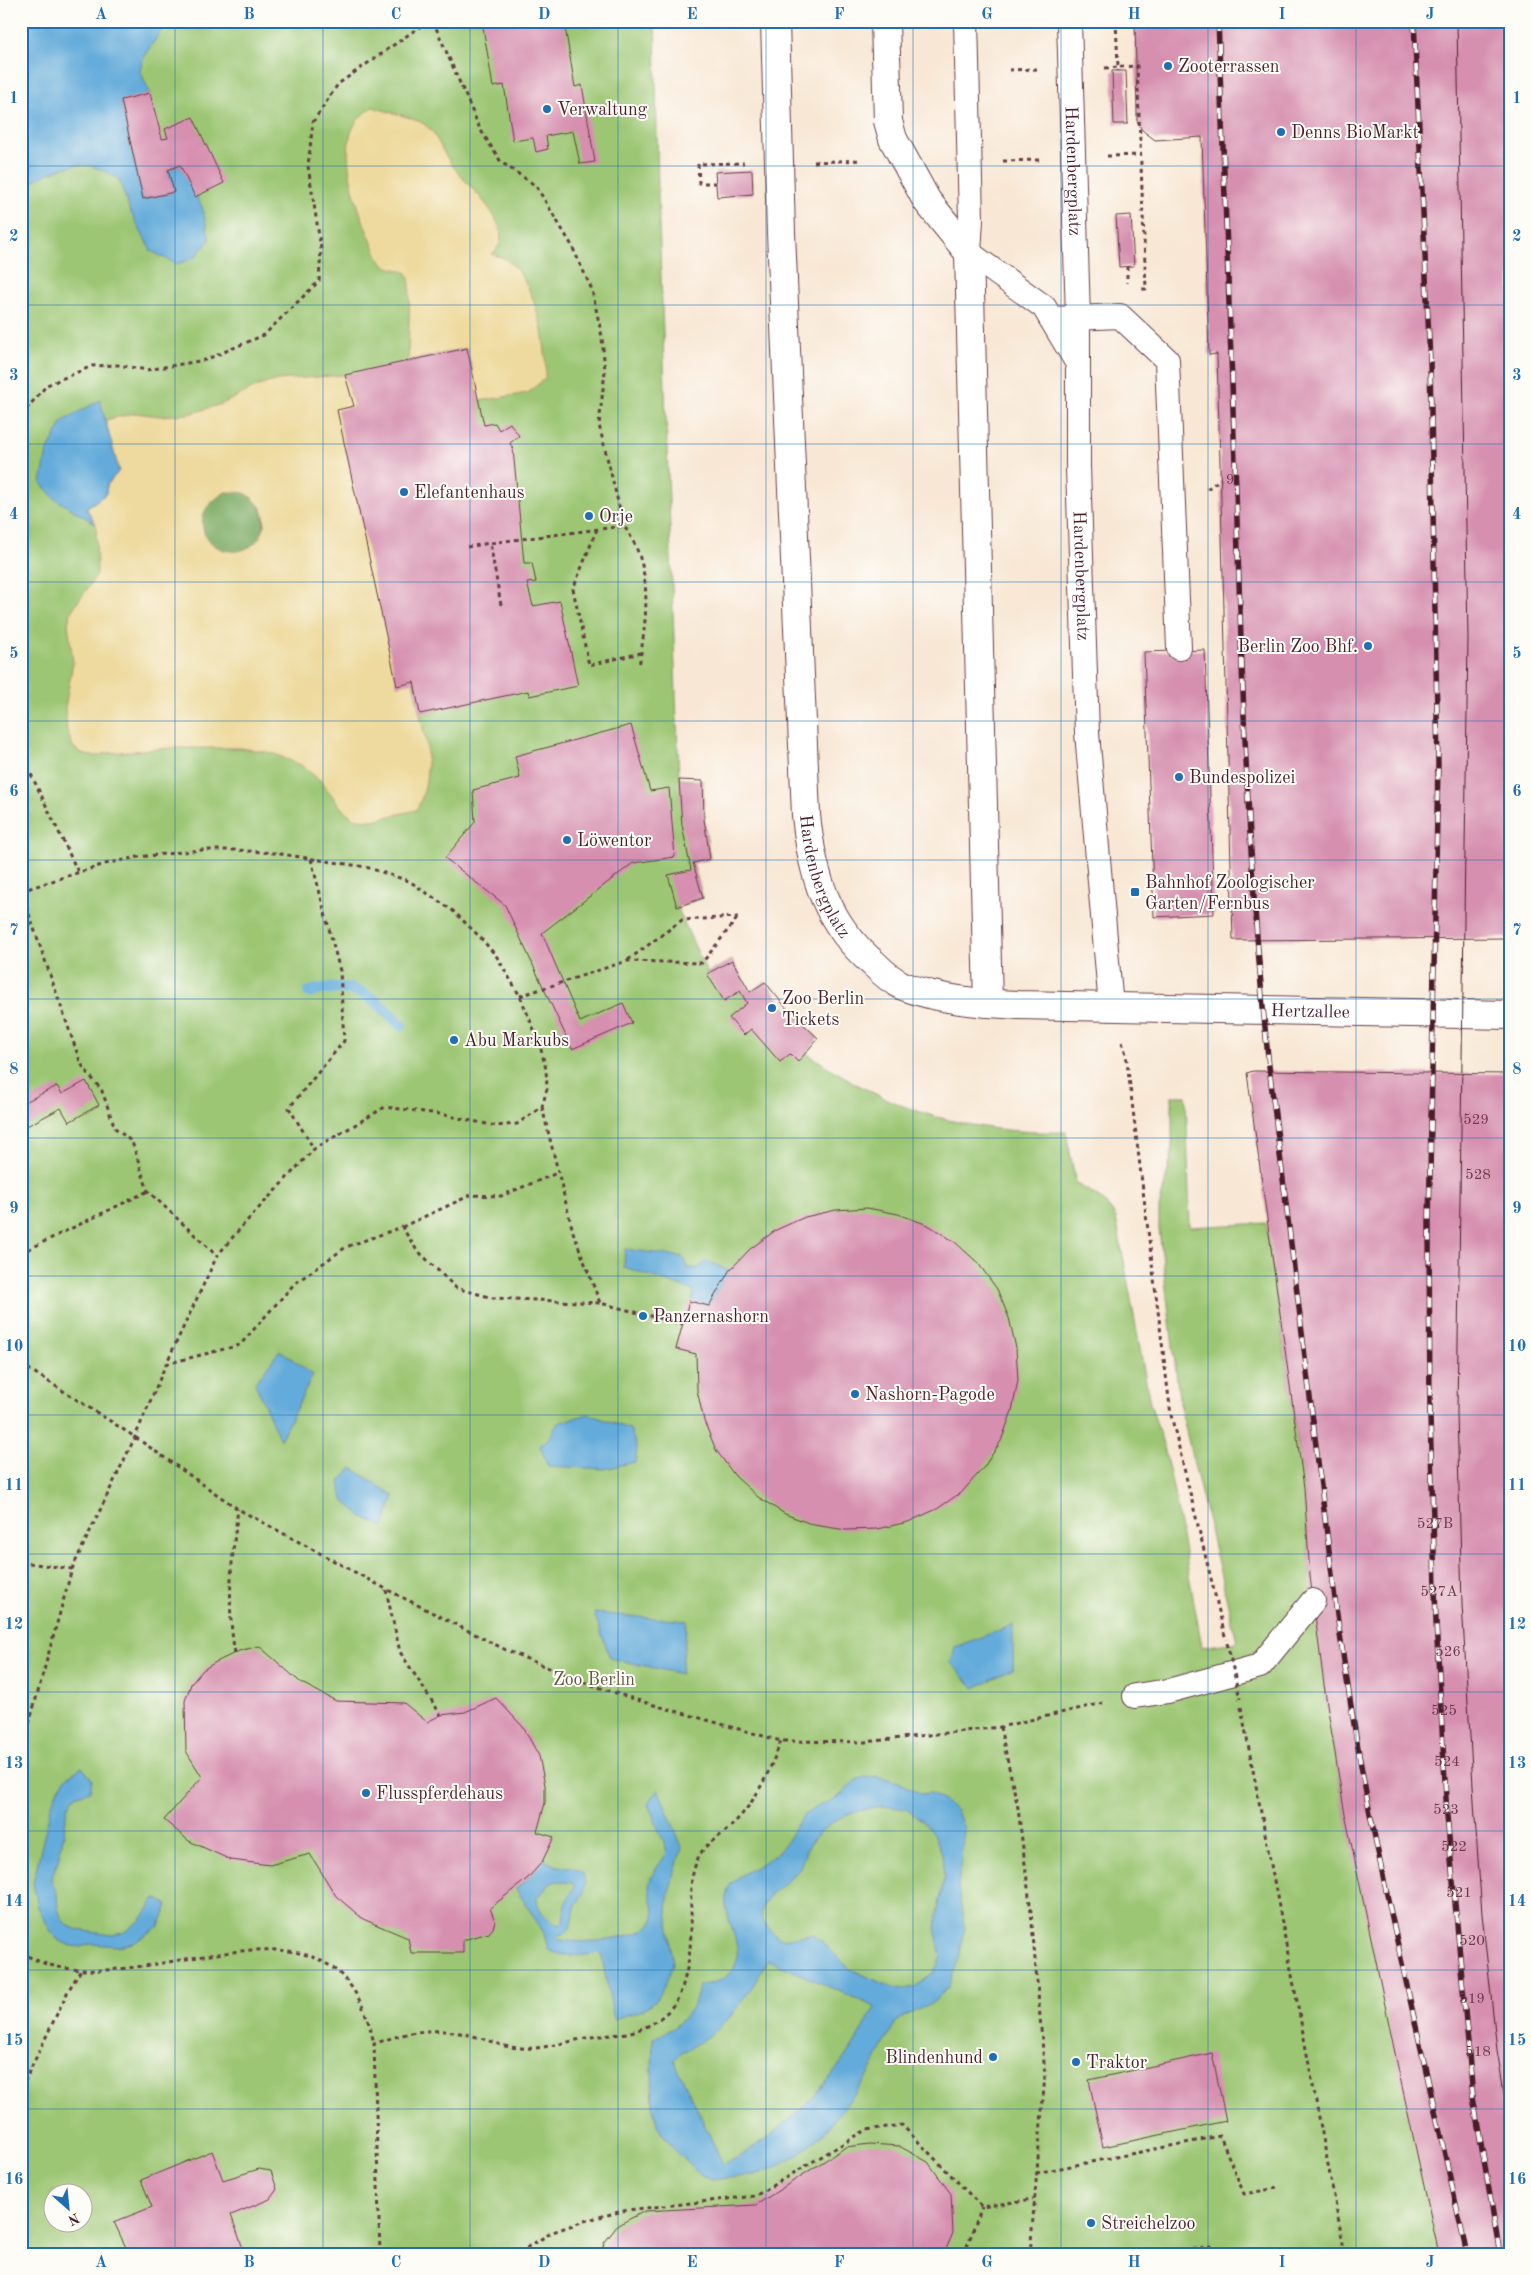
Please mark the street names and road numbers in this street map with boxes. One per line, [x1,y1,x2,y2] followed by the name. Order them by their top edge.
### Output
[1062,106,1084,236] street label: Hardenbergplatz
[1069,511,1092,641] street label: Hardenbergplatz
[796,814,853,942] street label: Hardenbergplatz
[1270,1002,1350,1022] street label: Hertzallee

